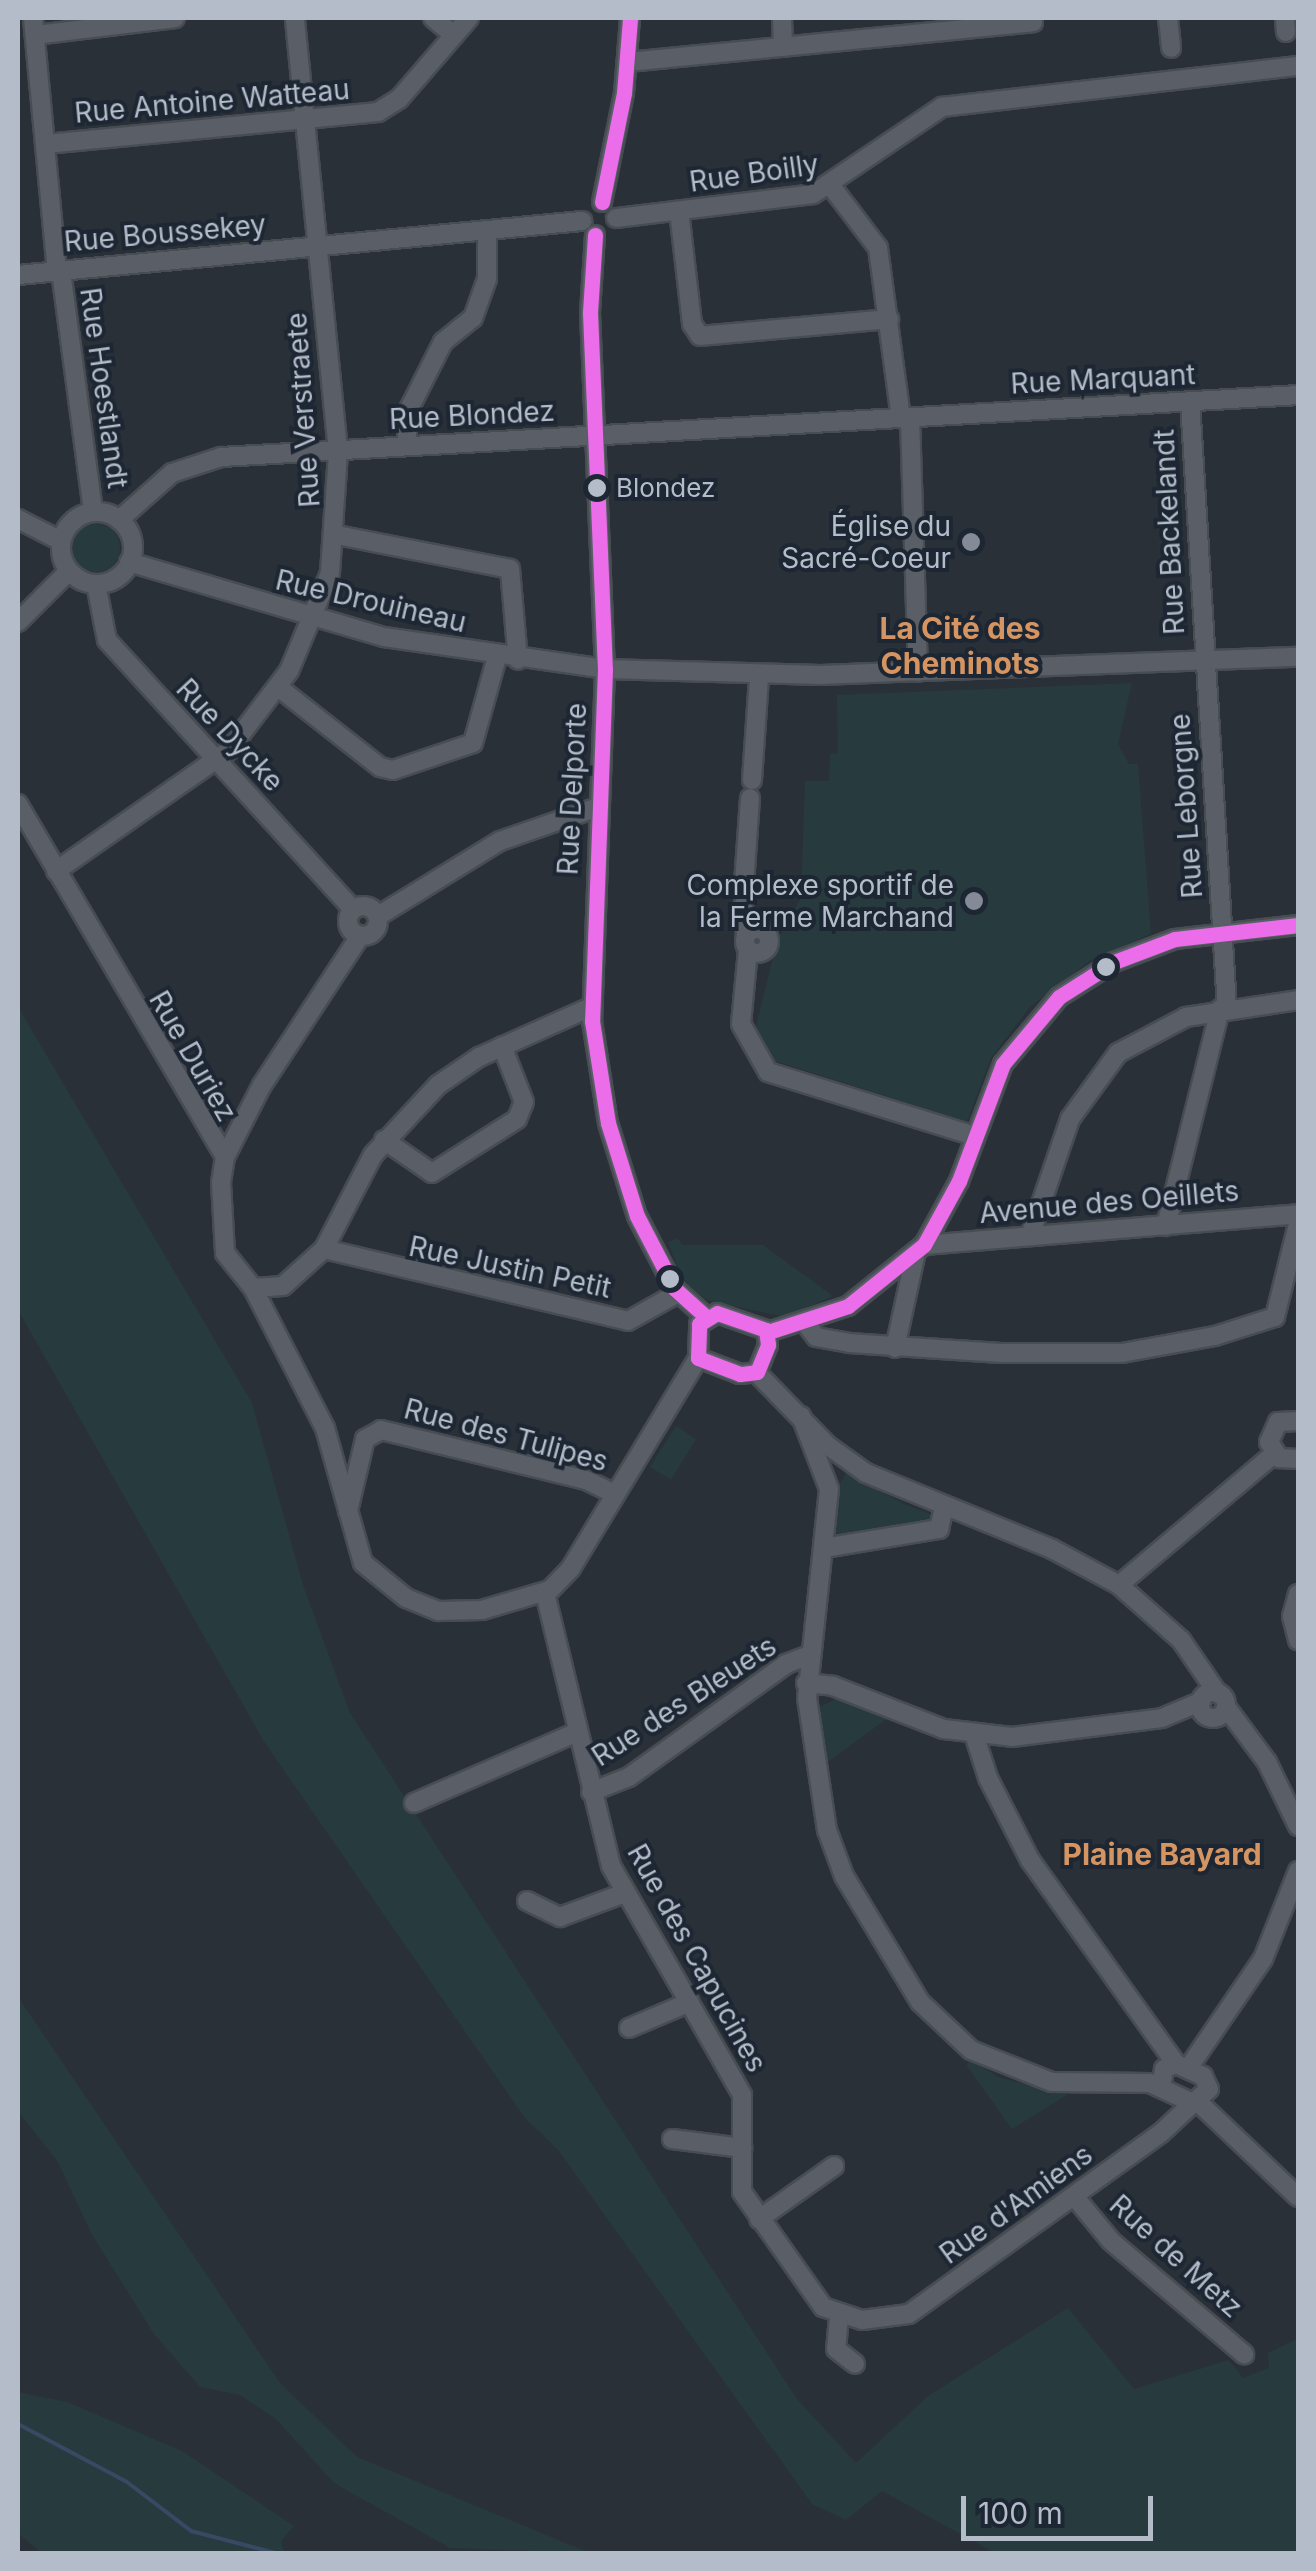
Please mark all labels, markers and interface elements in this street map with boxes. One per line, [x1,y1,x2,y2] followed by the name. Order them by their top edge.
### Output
[73,72,351,130] street label: Rue Antoine Watteau
[687,147,821,199] street label: Rue Boilly
[63,207,267,259] street label: Rue Boussekey
[73,285,135,491] street label: Rue Hoestlandt
[279,311,327,509] street label: Rue Verstraete
[1010,357,1196,401] street label: Rue Marquant
[388,394,556,436] street label: Rue Blondez
[1147,428,1191,636] street label: Rue Backelandt
[616,472,715,504] place label: Blondez
[587,478,607,498] marker: Blondez
[781,509,951,575] place label: Église du Sacré-Coeur
[960,531,982,553] marker: Église du Sacré-Coeur
[272,563,470,639] street label: Rue Drouineau
[879,610,1041,680] district label: La Cité des Cheminots
[170,672,290,798] street label: Rue Dycke
[551,702,593,876] street label: Rue Delporte
[1163,713,1209,899] street label: Rue Leborgne
[686,868,954,934] place label: Complexe sportif de la Ferme Marchand
[963,890,985,912] marker: Complexe sportif de la Ferme Marchand
[1096,957,1116,977] unlabelled marker
[142,985,244,1127] street label: Rue Duriez
[978,1174,1240,1230] street label: Avenue des Oeillets
[406,1229,614,1305] street label: Rue Justin Petit
[660,1269,680,1289] unlabelled marker
[401,1392,611,1478] street label: Rue des Tulipes
[586,1629,782,1773] street label: Rue des Bleuets
[1062,1836,1262,1872] district label: Plaine Bayard
[620,1838,774,2078] street label: Rue des Capucines
[933,2137,1099,2271] street label: Rue d'Amiens
[1103,2188,1249,2324] street label: Rue de Metz
[966,2476,1158,2538] scale bar
[978,2495,1063,2531] text: 100 m

